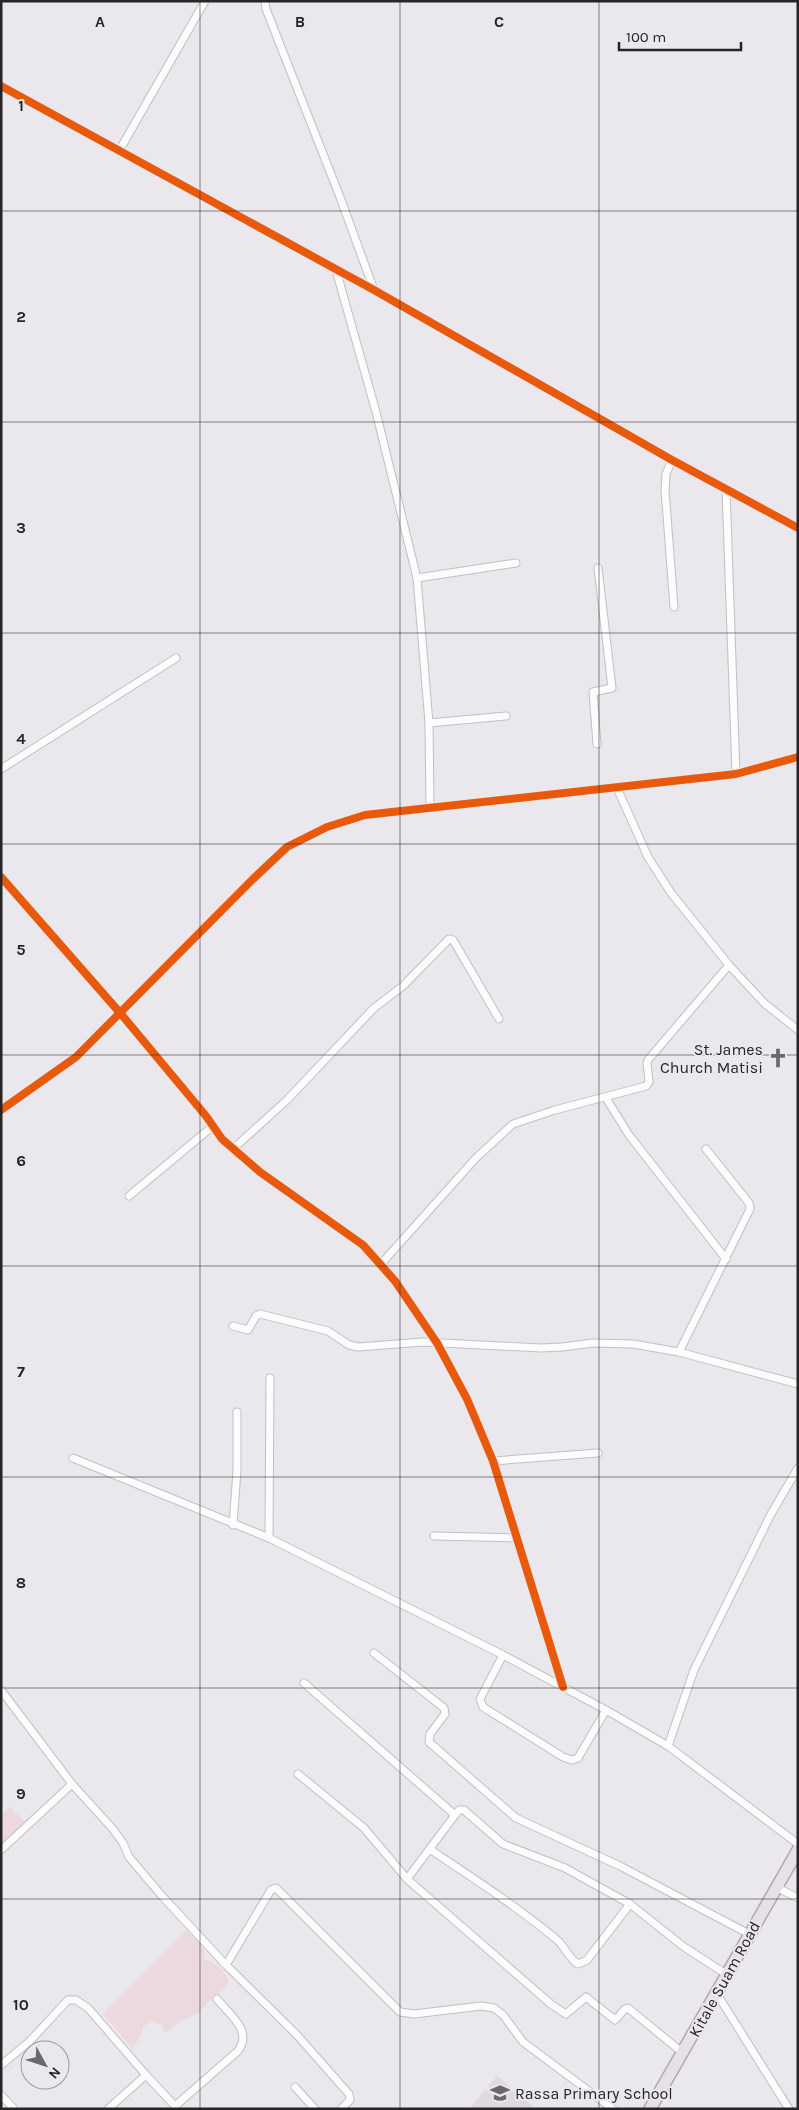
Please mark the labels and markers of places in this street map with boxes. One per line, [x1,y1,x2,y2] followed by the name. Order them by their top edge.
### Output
[660,1040,763,1077] place label: St. James Church Matisi
[767,1047,789,1069] church icon: St. James Church Matisi
[489,2082,511,2104] school or university icon: Rassa Primary School
[515,2084,673,2103] place label: Rassa Primary School

